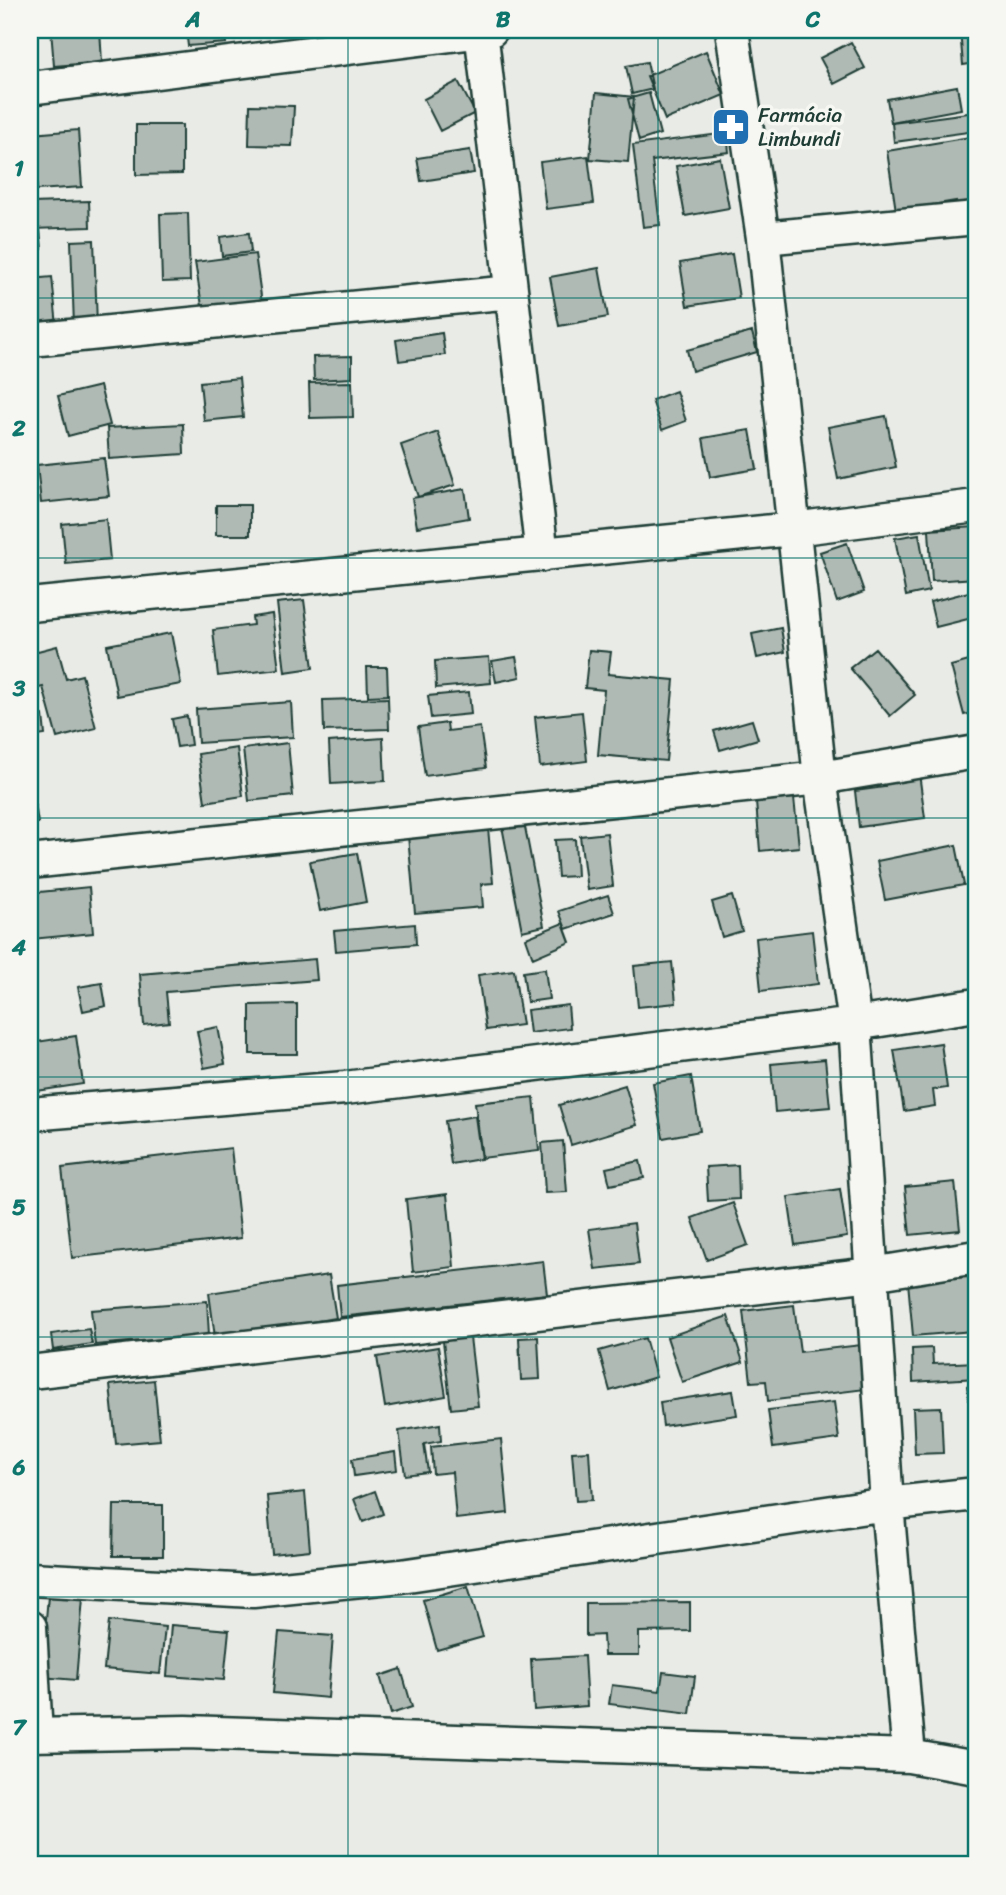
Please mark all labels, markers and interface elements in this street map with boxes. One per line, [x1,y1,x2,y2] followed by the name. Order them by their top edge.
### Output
[184,0,201,40] text: A
[496,0,511,40] text: B
[805,0,821,40] text: C
[758,96,843,158] place label: Farmácia Limbundi
[710,106,752,148] pharmacy icon: Farmácia Limbundi
[14,148,24,189] text: 1
[11,408,26,449] text: 2
[12,668,26,709] text: 3
[11,927,27,968] text: 4
[12,1187,26,1228] text: 5
[11,1447,26,1488] text: 6
[12,1707,27,1748] text: 7

